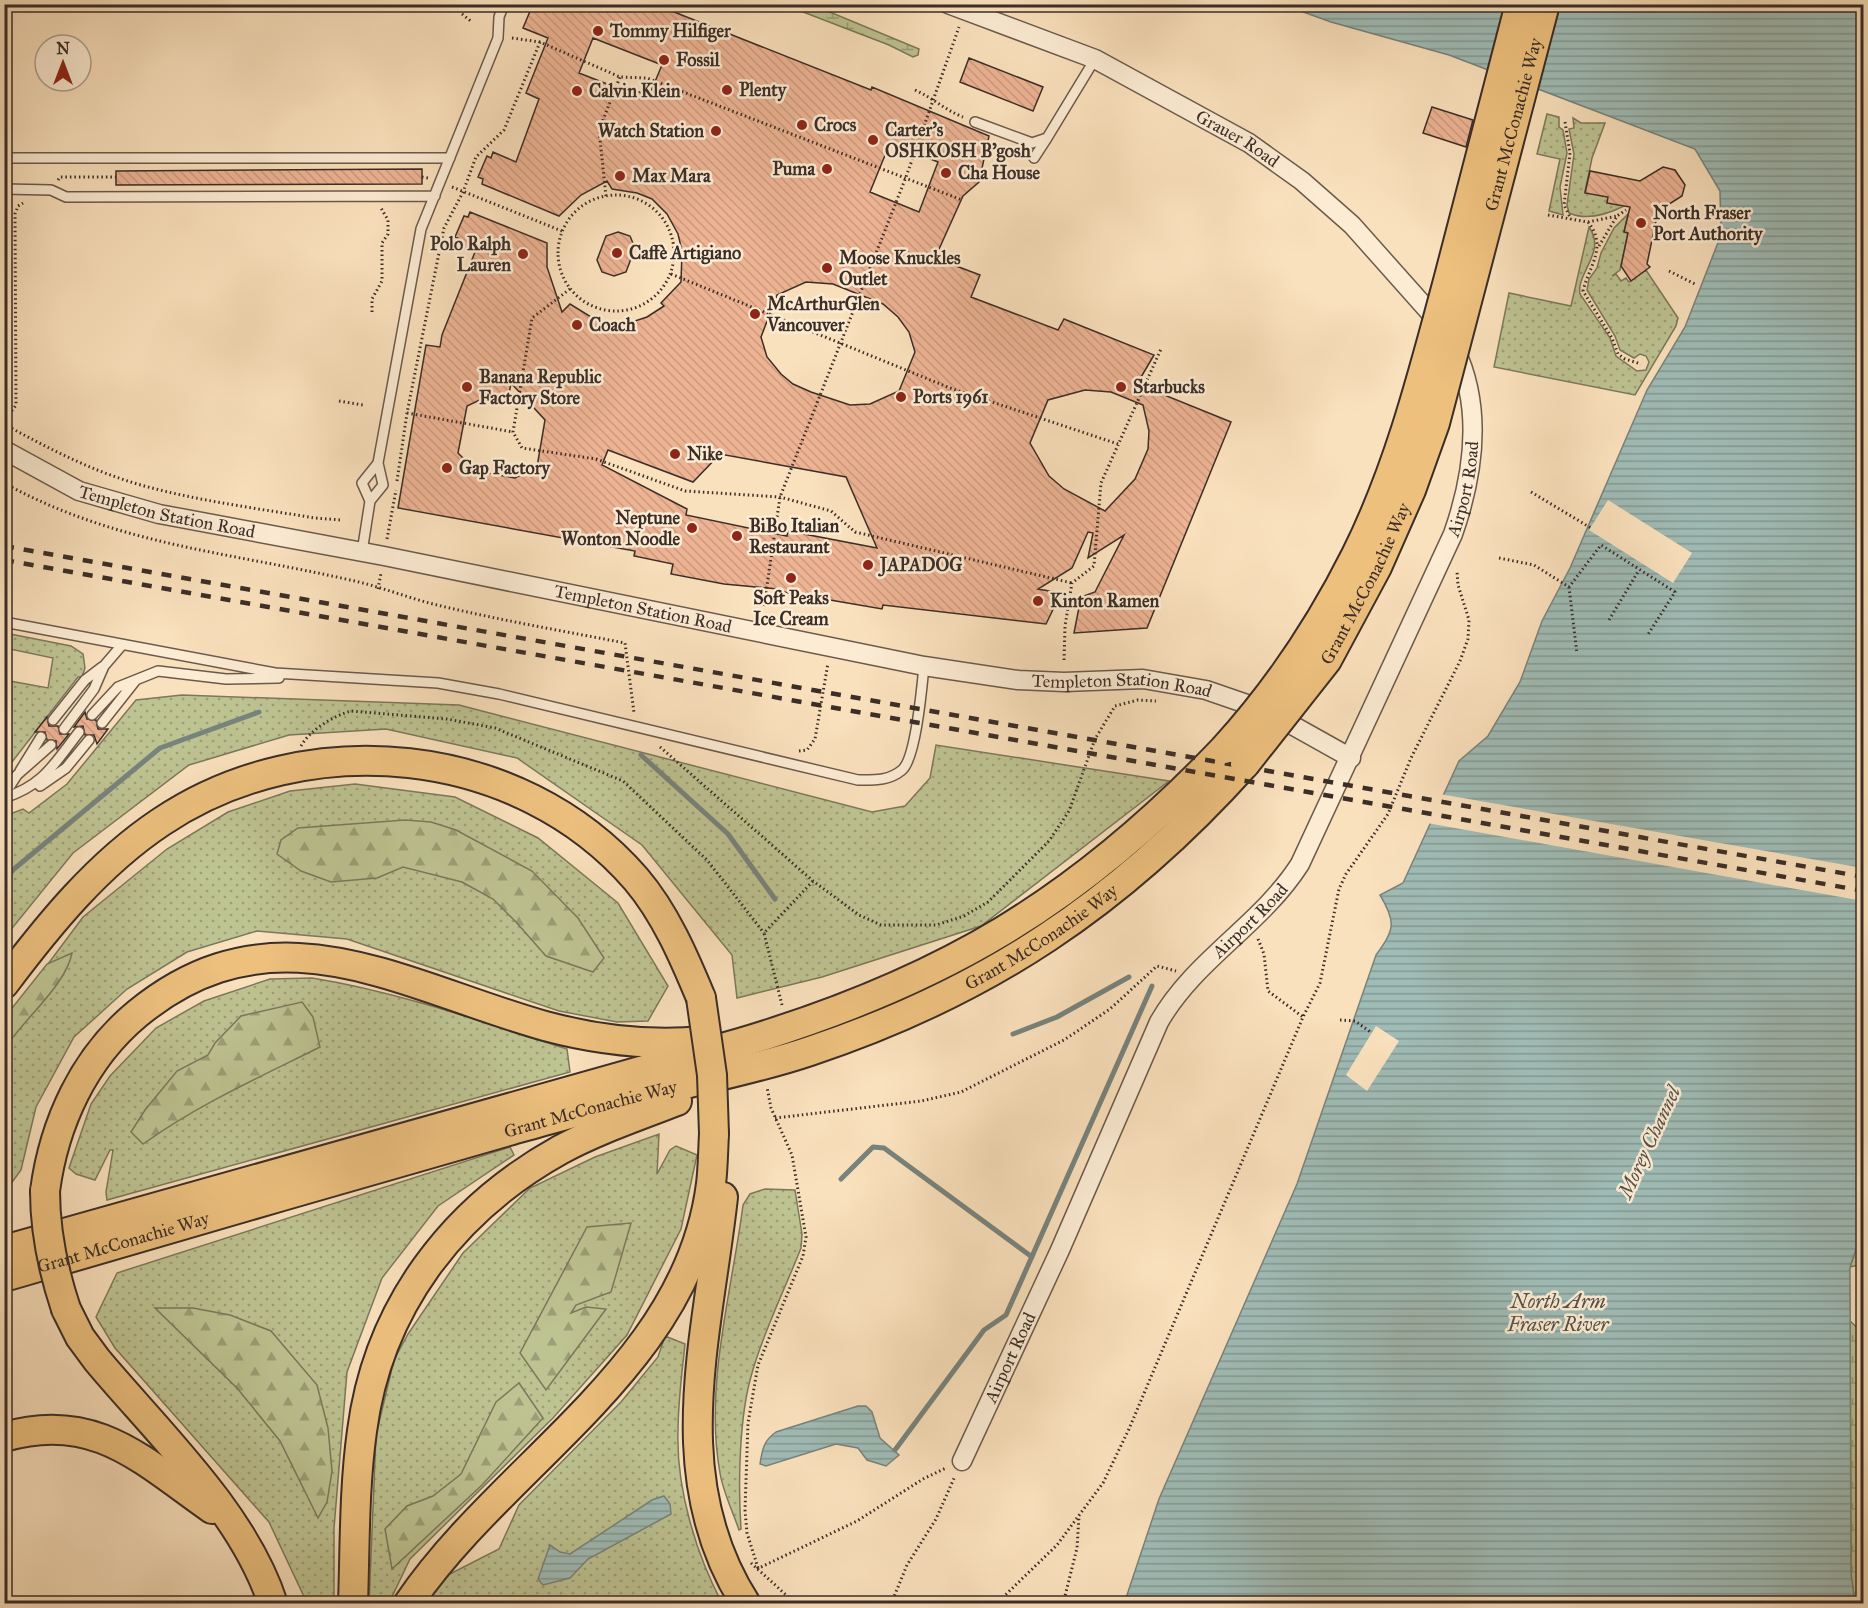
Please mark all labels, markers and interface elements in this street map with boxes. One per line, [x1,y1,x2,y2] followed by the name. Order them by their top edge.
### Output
[609,20,732,43] place label: Tommy Hilfiger
[591,24,605,38] marker: Tommy Hilfiger
[33,33,93,93] north arrow
[1480,35,1547,213] street label: Grant McConachie Way
[56,39,70,58] text: N
[676,49,721,71] place label: Fossil
[657,53,671,67] marker: Fossil
[739,79,788,102] place label: Plenty
[589,80,681,102] place label: Calvin Klein
[720,83,734,97] marker: Plenty
[570,84,584,98] marker: Calvin Klein
[1192,105,1283,172] street label: Grauer Road
[814,114,857,136] place label: Crocs
[795,118,809,132] marker: Crocs
[885,119,1032,163] place label: Carter's OSHKOSH B'gosh
[598,120,704,142] place label: Watch Station
[709,124,723,138] marker: Watch Station
[866,133,880,147] marker: Carter's OSHKOSH B'gosh
[772,158,815,180] place label: Puma
[820,162,834,176] marker: Puma
[958,162,1040,184] place label: Cha House
[632,165,711,187] place label: Max Mara
[939,166,953,180] marker: Cha House
[613,169,627,183] marker: Max Mara
[1653,202,1764,246] place label: North Fraser Port Authority
[1634,216,1648,230] marker: North Fraser Port Authority
[430,233,512,276] place label: Polo Ralph Lauren
[629,242,741,265] place label: Caffè Artigiano
[610,246,624,260] marker: Caffè Artigiano
[516,247,530,261] marker: Polo Ralph Lauren
[839,247,961,290] place label: Moose Knuckles Outlet
[820,261,834,275] marker: Moose Knuckles Outlet
[766,293,880,336] place label: McArthurGlen Vancouver
[748,307,762,321] marker: McArthurGlen Vancouver
[589,314,637,336] place label: Coach
[570,318,584,332] marker: Coach
[479,366,602,410] place label: Banana Republic Factory Store
[1133,376,1205,398] place label: Starbucks
[460,380,474,394] marker: Banana Republic Factory Store
[1114,380,1128,394] marker: Starbucks
[913,386,988,409] place label: Ports 1961
[894,390,908,404] marker: Ports 1961
[1442,440,1483,541] street label: Airport Road
[687,443,723,465] place label: Nike
[668,447,682,461] marker: Nike
[459,457,551,480] place label: Gap Factory
[440,461,454,475] marker: Gap Factory
[76,480,257,543] street label: Templeton Station Road
[1316,499,1415,668] street label: Grant McConachie Way
[561,507,680,550] place label: Neptune Wonton Noodle
[749,515,839,558] place label: BiBo Italian Restaurant
[685,521,699,535] marker: Neptune Wonton Noodle
[730,529,744,543] marker: BiBo Italian Restaurant
[878,554,962,577] place label: JAPADOG
[861,558,875,572] marker: JAPADOG
[784,571,798,585] marker: Soft Peaks Ice Cream
[552,580,734,638] street label: Templeton Station Road
[753,587,830,630] place label: Soft Peaks Ice Cream
[1050,590,1159,612] place label: Kinton Ramen
[1031,594,1045,608] marker: Kinton Ramen
[1031,668,1215,702] street label: Templeton Station Road
[961,879,1122,995] street label: Grant McConachie Way
[1207,879,1293,963] street label: Airport Road
[501,1075,680,1143] street label: Grant McConachie Way
[1612,1081,1686,1203] water label: Morey Channel
[35,1207,212,1278] street label: Grant McConachie Way
[1506,1289,1610,1336] water label: North Arm Fraser River
[979,1309,1041,1407] street label: Airport Road

